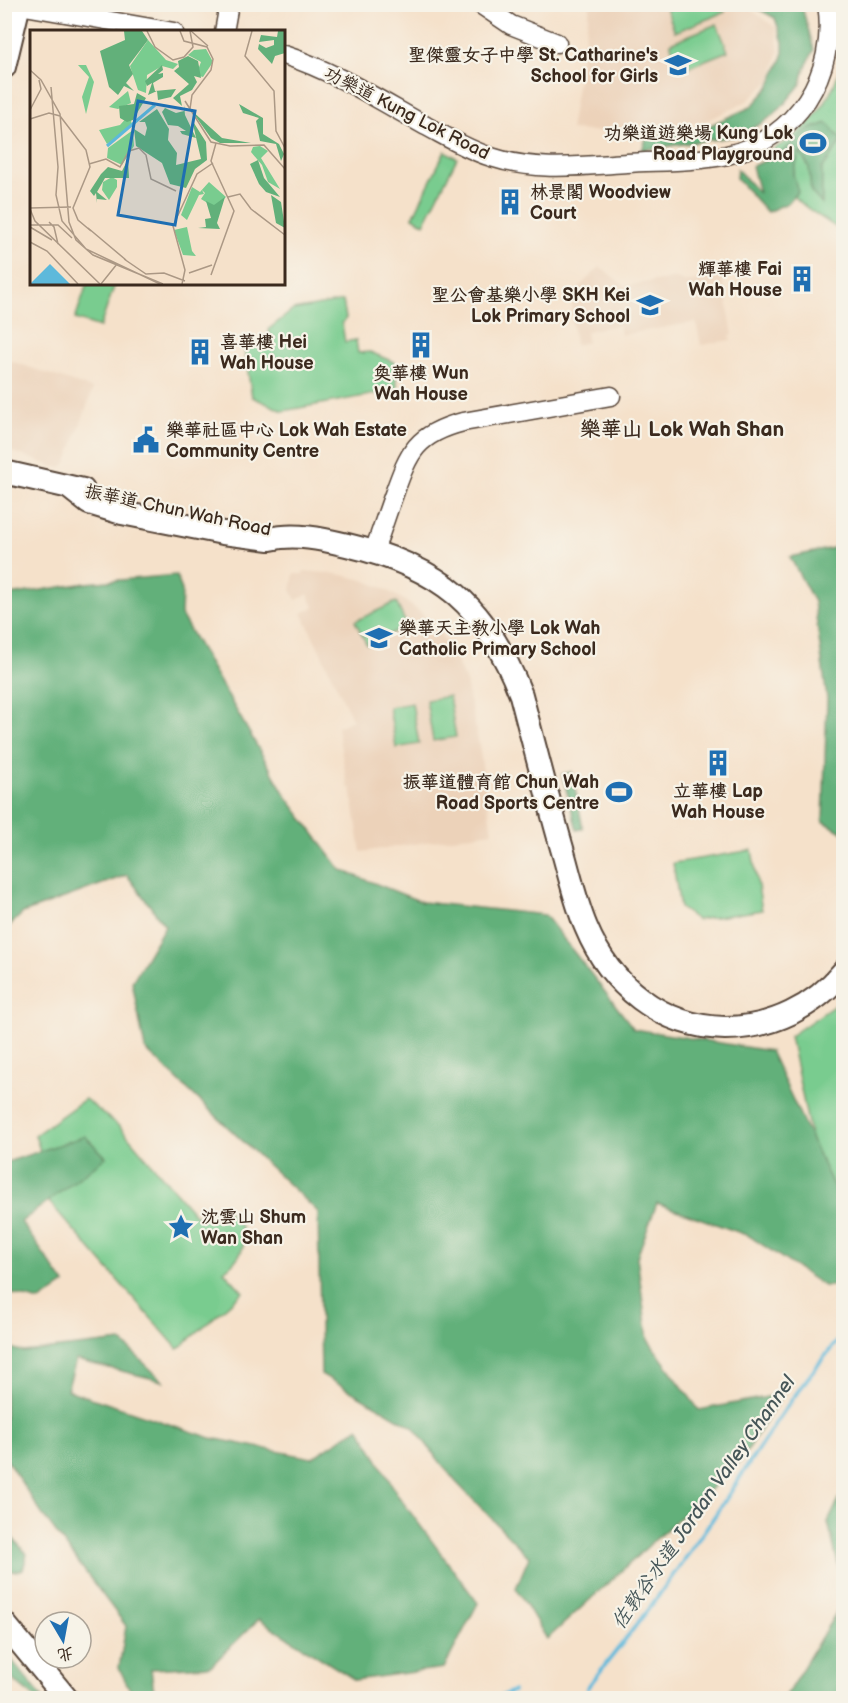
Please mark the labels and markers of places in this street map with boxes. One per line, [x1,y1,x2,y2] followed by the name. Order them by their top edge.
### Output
[408,45,658,87] place label: 聖傑靈女子中學 St. Catharine's School for Girls
[663,50,693,80] school or university icon: 聖傑靈女子中學 St. Catharine's School for Girls
[604,123,794,165] place label: 功樂道遊樂場 Kung Lok Road Playground
[798,128,828,158] sports icon: 功樂道遊樂場 Kung Lok Road Playground
[530,182,671,224] place label: 林景閣 Woodview Court
[495,187,525,217] building icon: 林景閣 Woodview Court
[688,259,782,301] place label: 輝華樓 Fai Wah House
[787,264,817,294] building icon: 輝華樓 Fai Wah House
[432,285,630,327] place label: 聖公會基樂小學 SKH Kei Lok Primary School
[635,290,665,320] school or university icon: 聖公會基樂小學 SKH Kei Lok Primary School
[406,330,436,360] building icon: 奐華樓 Wun Wah House
[220,332,314,374] place label: 喜華樓 Hei Wah House
[185,337,215,367] building icon: 喜華樓 Hei Wah House
[373,363,469,405] place label: 奐華樓 Wun Wah House
[166,420,407,462] place label: 樂華社區中心 Lok Wah Estate Community Centre
[131,425,161,455] public building icon: 樂華社區中心 Lok Wah Estate Community Centre
[399,618,600,660] place label: 樂華天主教小學 Lok Wah Catholic Primary School
[364,623,394,653] school or university icon: 樂華天主教小學 Lok Wah Catholic Primary School
[703,748,733,778] building icon: 立華樓 Lap Wah House
[403,772,599,814] place label: 振華道體育館 Chun Wah Road Sports Centre
[604,777,634,807] sports icon: 振華道體育館 Chun Wah Road Sports Centre
[671,781,765,823] place label: 立華樓 Lap Wah House
[201,1207,306,1249] place label: 沈雲山 Shum Wan Shan
[166,1212,196,1242] place icon: 沈雲山 Shum Wan Shan

